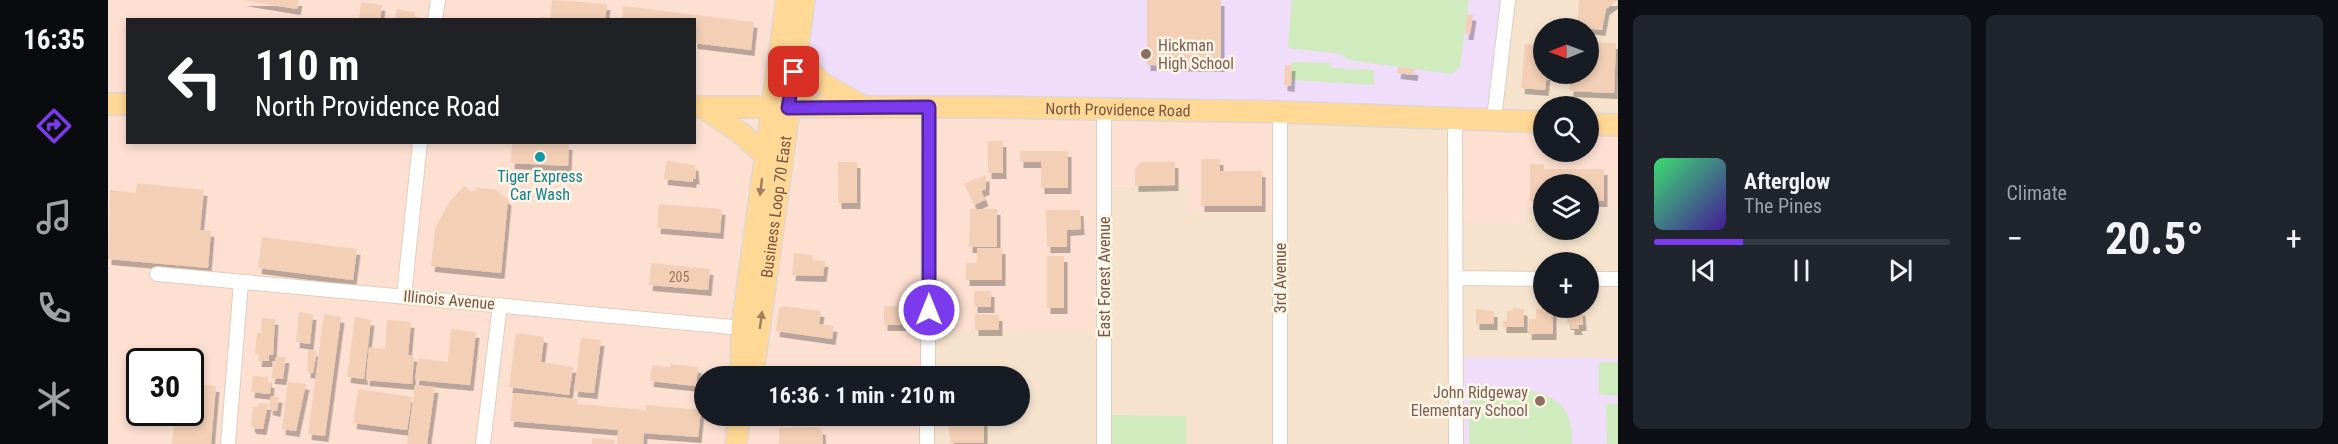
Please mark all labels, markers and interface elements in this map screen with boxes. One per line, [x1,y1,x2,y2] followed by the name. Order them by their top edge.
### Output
[1533,18,1599,84] north arrow
[1533,18,1599,318] map controls
[23,24,85,56] text: 16:35
[1158,36,1234,73] place label: Hickman High School
[255,41,360,90] text: 110 m
[156,42,234,120] icon: left
[768,46,819,97] pin
[1139,47,1153,61] marker: Hickman High School
[777,55,810,88] icon: arrive
[255,91,500,123] text: North Providence Road
[1533,96,1599,162] button: search
[1045,99,1191,120] street label: North Providence Road
[33,105,75,147] icon: directions
[757,134,795,279] street label: Business Loop 70 East
[533,150,547,164] marker: Tiger Express Car Wash
[497,167,583,204] place label: Tiger Express Car Wash
[1744,169,1830,194] text: Afterglow
[1533,174,1599,240] button: layers
[756,178,765,197] one-way arrow
[2007,181,2067,205] text: Climate
[1744,194,1822,218] text: The Pines
[33,196,75,238] icon: music
[2105,212,2204,265] text: 20.5°
[1095,217,1114,337] street label: East Forest Avenue
[2007,219,2023,258] text: −
[2286,219,2302,258] text: +
[1271,243,1290,313] street label: 3rd Avenue
[1533,252,1599,318] button: +
[1687,254,1720,287] icon: previous
[1785,254,1818,287] icon: pause
[1884,254,1917,287] icon: next
[669,269,689,285] house number: 205
[897,278,961,342] position arrow
[33,287,75,329] icon: phone
[403,287,495,313] street label: Illinois Avenue
[756,310,765,329] one-way arrow
[126,348,204,426] speed limit sign: 30
[33,378,75,420] icon: climate
[769,383,955,408] text: 16:36 · 1 min · 210 m
[1411,383,1528,420] place label: John Ridgeway Elementary School
[1533,394,1547,408] marker: John Ridgeway Elementary School

